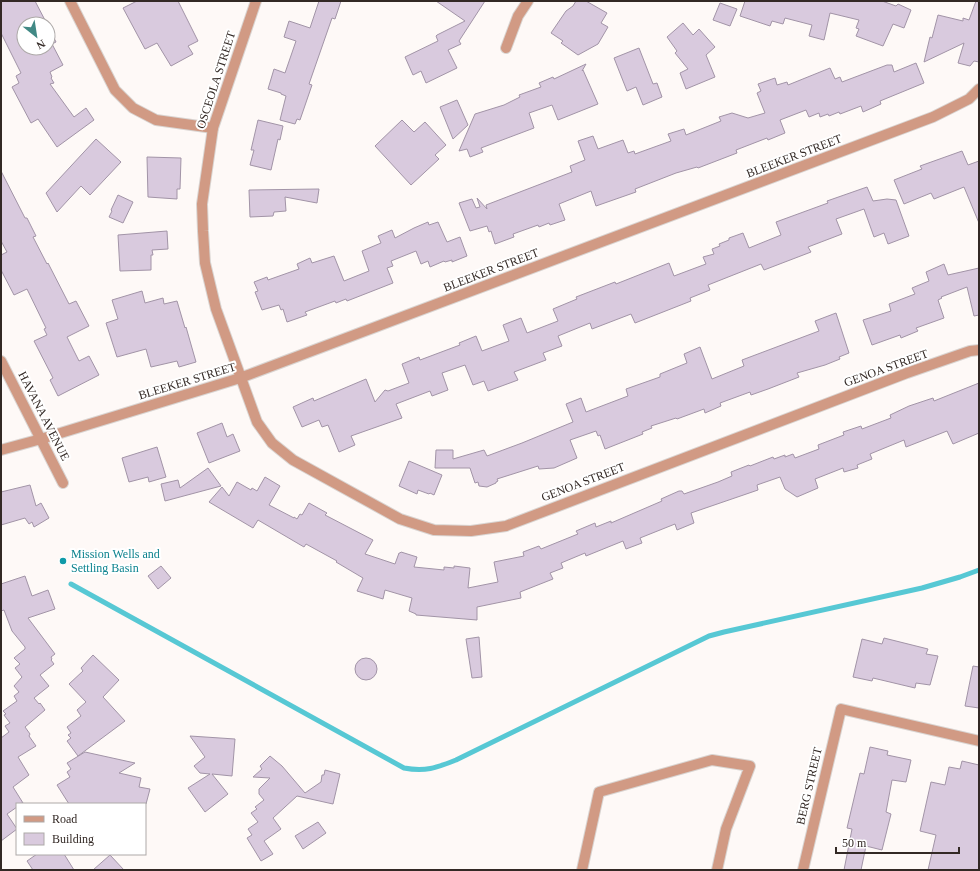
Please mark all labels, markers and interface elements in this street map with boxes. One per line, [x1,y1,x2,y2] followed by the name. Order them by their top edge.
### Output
[16,16,56,56] north arrow
[194,29,239,131] street label: OSCEOLA STREET
[35,37,47,52] text: N
[744,131,844,181] street label: BLEEKER STREET
[441,245,541,295] street label: BLEEKER STREET
[842,346,931,390] street label: GENOA STREET
[137,359,238,402] street label: BLEEKER STREET
[15,369,73,463] street label: HAVANA AVENUE
[539,459,627,504] street label: GENOA STREET
[71,547,160,575] place label: Mission Wells and Settling Basin
[58,556,68,566] marker: Mission Wells and Settling Basin
[793,745,825,826] street label: BERG STREET
[16,803,146,855] legend
[52,812,77,826] text: Road
[836,829,959,855] scale bar
[52,832,94,846] text: Building
[842,836,867,850] text: 50 m

